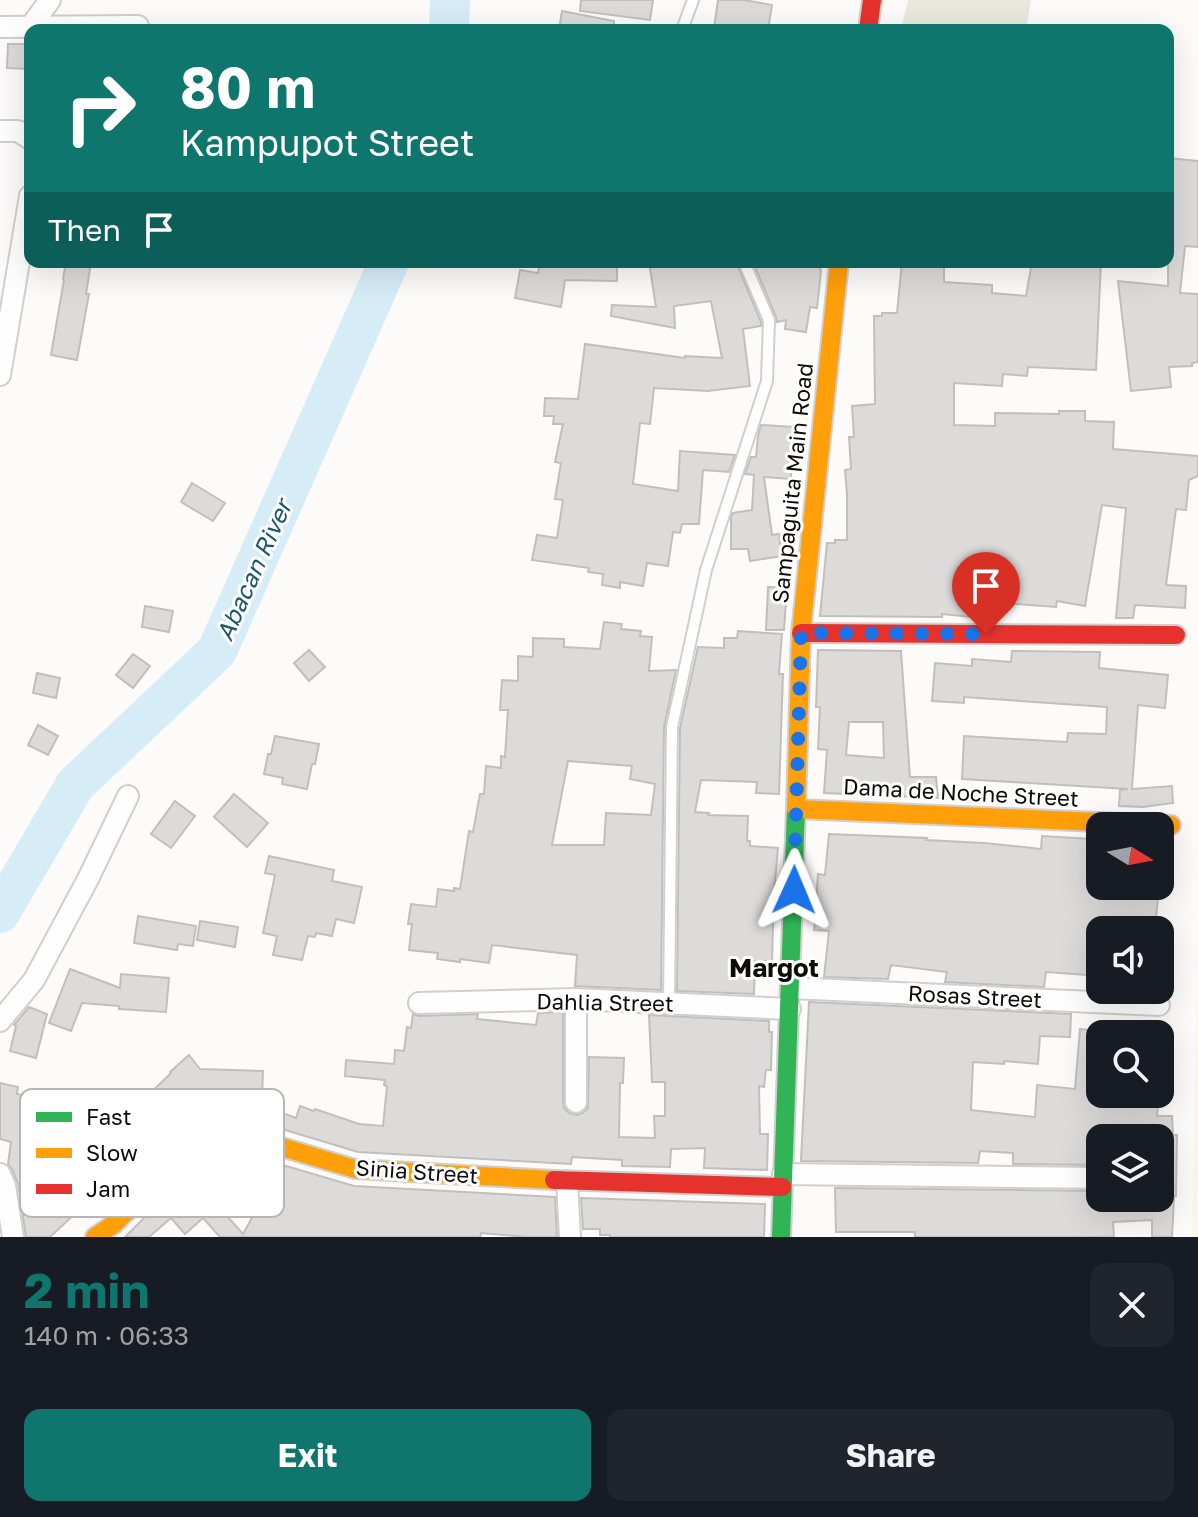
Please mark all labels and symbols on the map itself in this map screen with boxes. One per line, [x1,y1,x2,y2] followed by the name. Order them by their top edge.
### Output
[766,361,818,605] street label: Sampaguita Main Road
[209,492,298,645] water label: Abacan River
[952,552,1020,634] pin
[843,772,1079,812] street label: Dama de Noche Street
[1086,812,1174,900] north arrow
[752,848,836,932] position arrow
[729,952,819,983] district label: Margot
[907,979,1043,1013] street label: Rosas Street
[536,987,674,1017] street label: Dahlia Street
[20,1089,284,1217] legend
[86,1103,132,1130] text: Fast
[86,1139,138,1166] text: Slow
[355,1153,479,1189] street label: Sinia Street
[86,1175,130,1202] text: Jam

